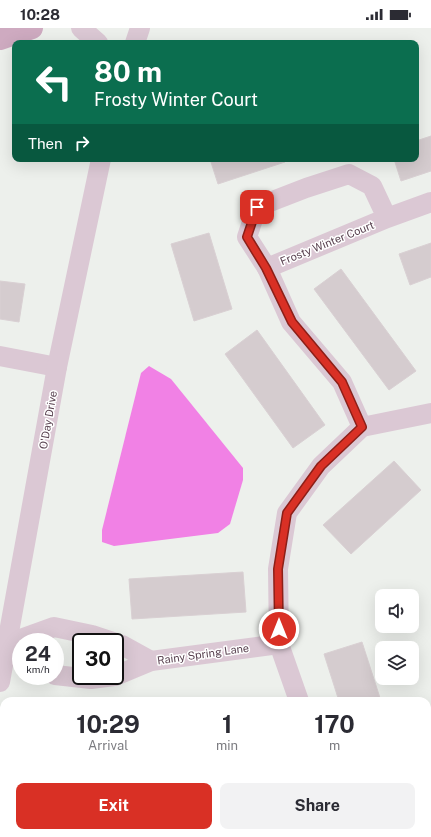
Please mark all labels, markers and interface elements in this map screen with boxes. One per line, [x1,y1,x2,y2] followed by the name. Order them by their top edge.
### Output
[20,6,60,23] text: 10:28
[94,55,162,88] text: 80 m
[28,56,80,108] icon: left
[94,89,258,110] text: Frosty Winter Court
[71,132,93,154] icon: right
[28,135,63,152] text: Then
[240,190,274,224] pin
[246,196,268,218] icon: arrive
[278,219,376,267] street label: Frosty Winter Court
[37,390,59,450] street label: O'Day Drive
[375,589,419,685] map controls
[375,589,419,633] button: sound
[258,608,300,650] position arrow
[72,633,124,685] speed limit sign: 30
[375,641,419,685] button: layers
[25,642,51,666] text: 24
[156,642,250,666] street label: Rainy Spring Lane
[26,663,50,675] text: km/h
[76,710,140,738] text: 10:29
[222,710,232,738] text: 1
[314,710,355,738] text: 170
[88,738,128,753] text: Arrival
[216,738,238,753] text: min
[329,738,340,753] text: m
[16,783,212,829] button: Exit
[220,783,415,829] button: Share

